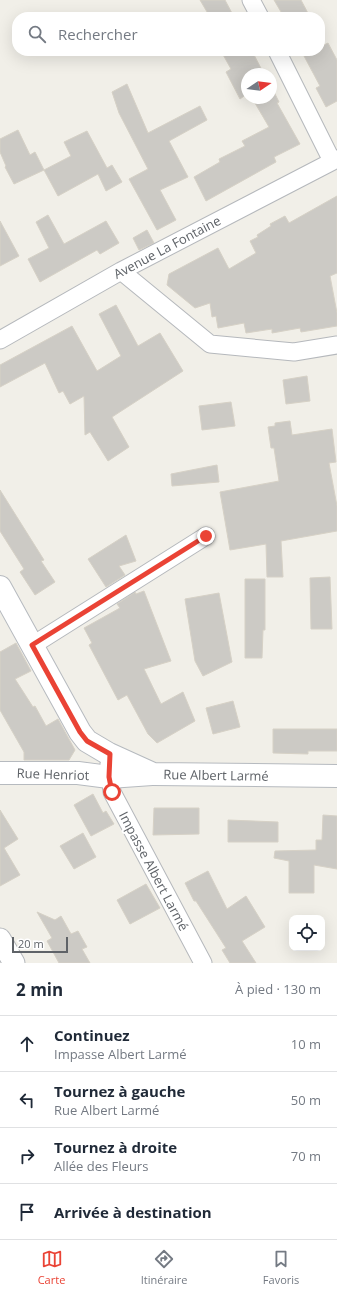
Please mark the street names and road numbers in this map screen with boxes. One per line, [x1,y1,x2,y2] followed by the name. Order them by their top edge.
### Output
[110,211,224,283] street label: Avenue La Fontaine
[16,764,90,784] street label: Rue Henriot
[163,765,269,785] street label: Rue Albert Larmé
[115,808,193,934] street label: Impasse Albert Larmé

